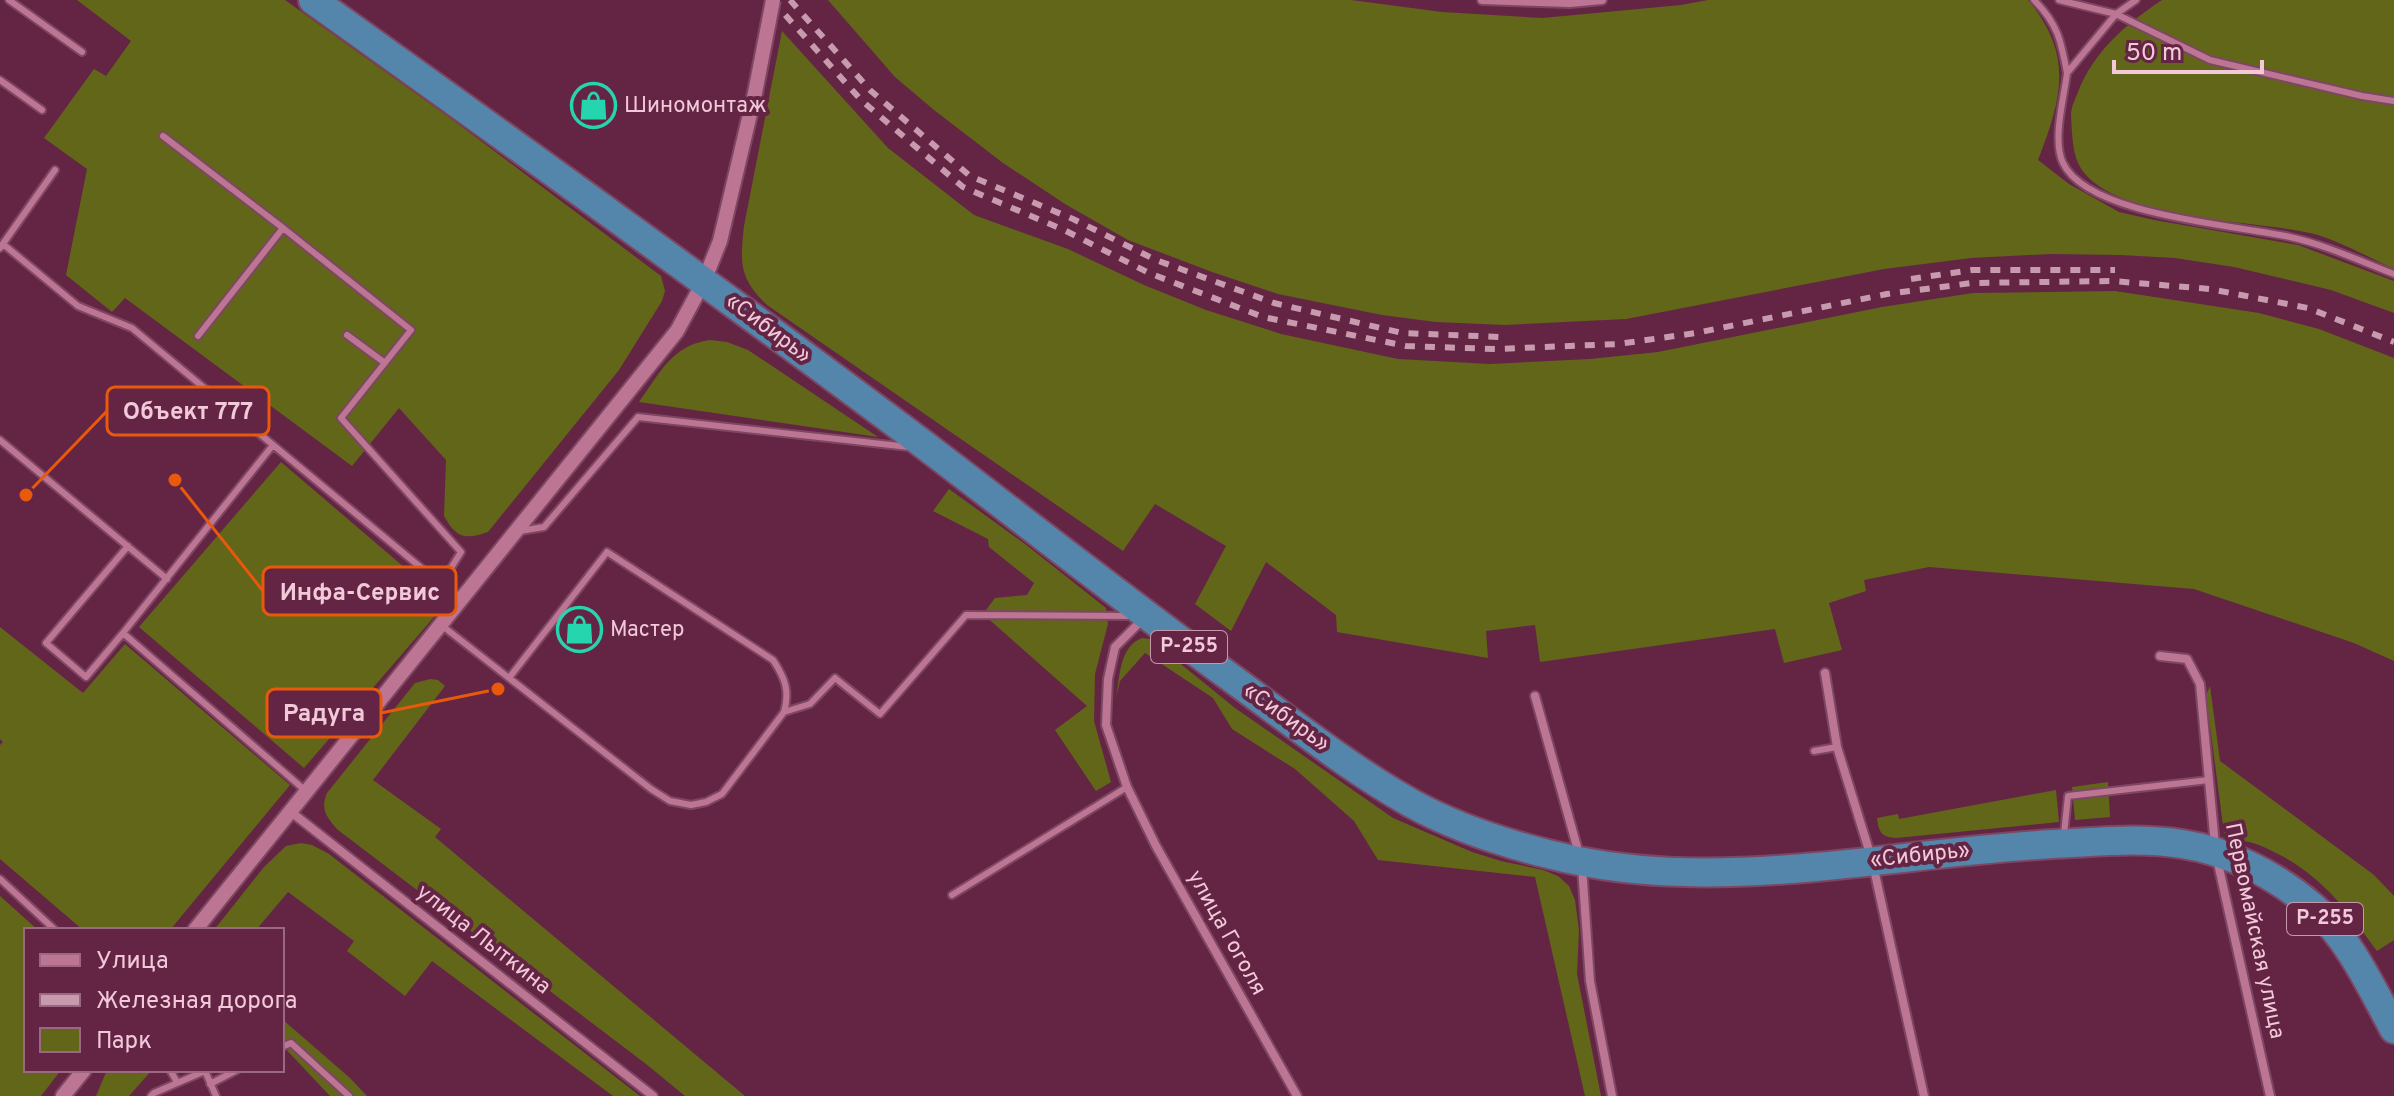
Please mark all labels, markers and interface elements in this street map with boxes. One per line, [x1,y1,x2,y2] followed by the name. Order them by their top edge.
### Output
[2114,24,2262,74] scale bar
[2126,39,2182,69] text: 50 m
[569,82,617,130] shop icon: Шиномонтаж
[624,93,767,120] place label: Шиномонтаж
[720,288,816,370] street label: «Сибирь»
[107,387,269,435] callout: Объект 777
[123,398,253,428] text: Объект 777
[263,567,456,615] callout: Инфа-Сервис
[280,579,440,609] text: Инфа-Сервис
[555,606,603,654] shop icon: Мастер
[610,617,684,644] place label: Мастер
[1151,631,1227,663] road number: Р-255
[1238,678,1334,758] street label: «Сибирь»
[267,689,381,737] callout: Радуга
[283,700,365,730] text: Радуга
[2218,820,2290,1042] street label: Первомайская улица
[1869,837,1971,875] street label: «Сибирь»
[1181,866,1271,1000] street label: улица Гоголя
[410,879,556,1001] street label: улица Лыткина
[2287,903,2363,935] road number: Р-255
[24,928,284,1072] legend
[96,947,169,977] text: Улица
[96,987,297,1017] text: Железная дорога
[96,1027,152,1057] text: Парк

